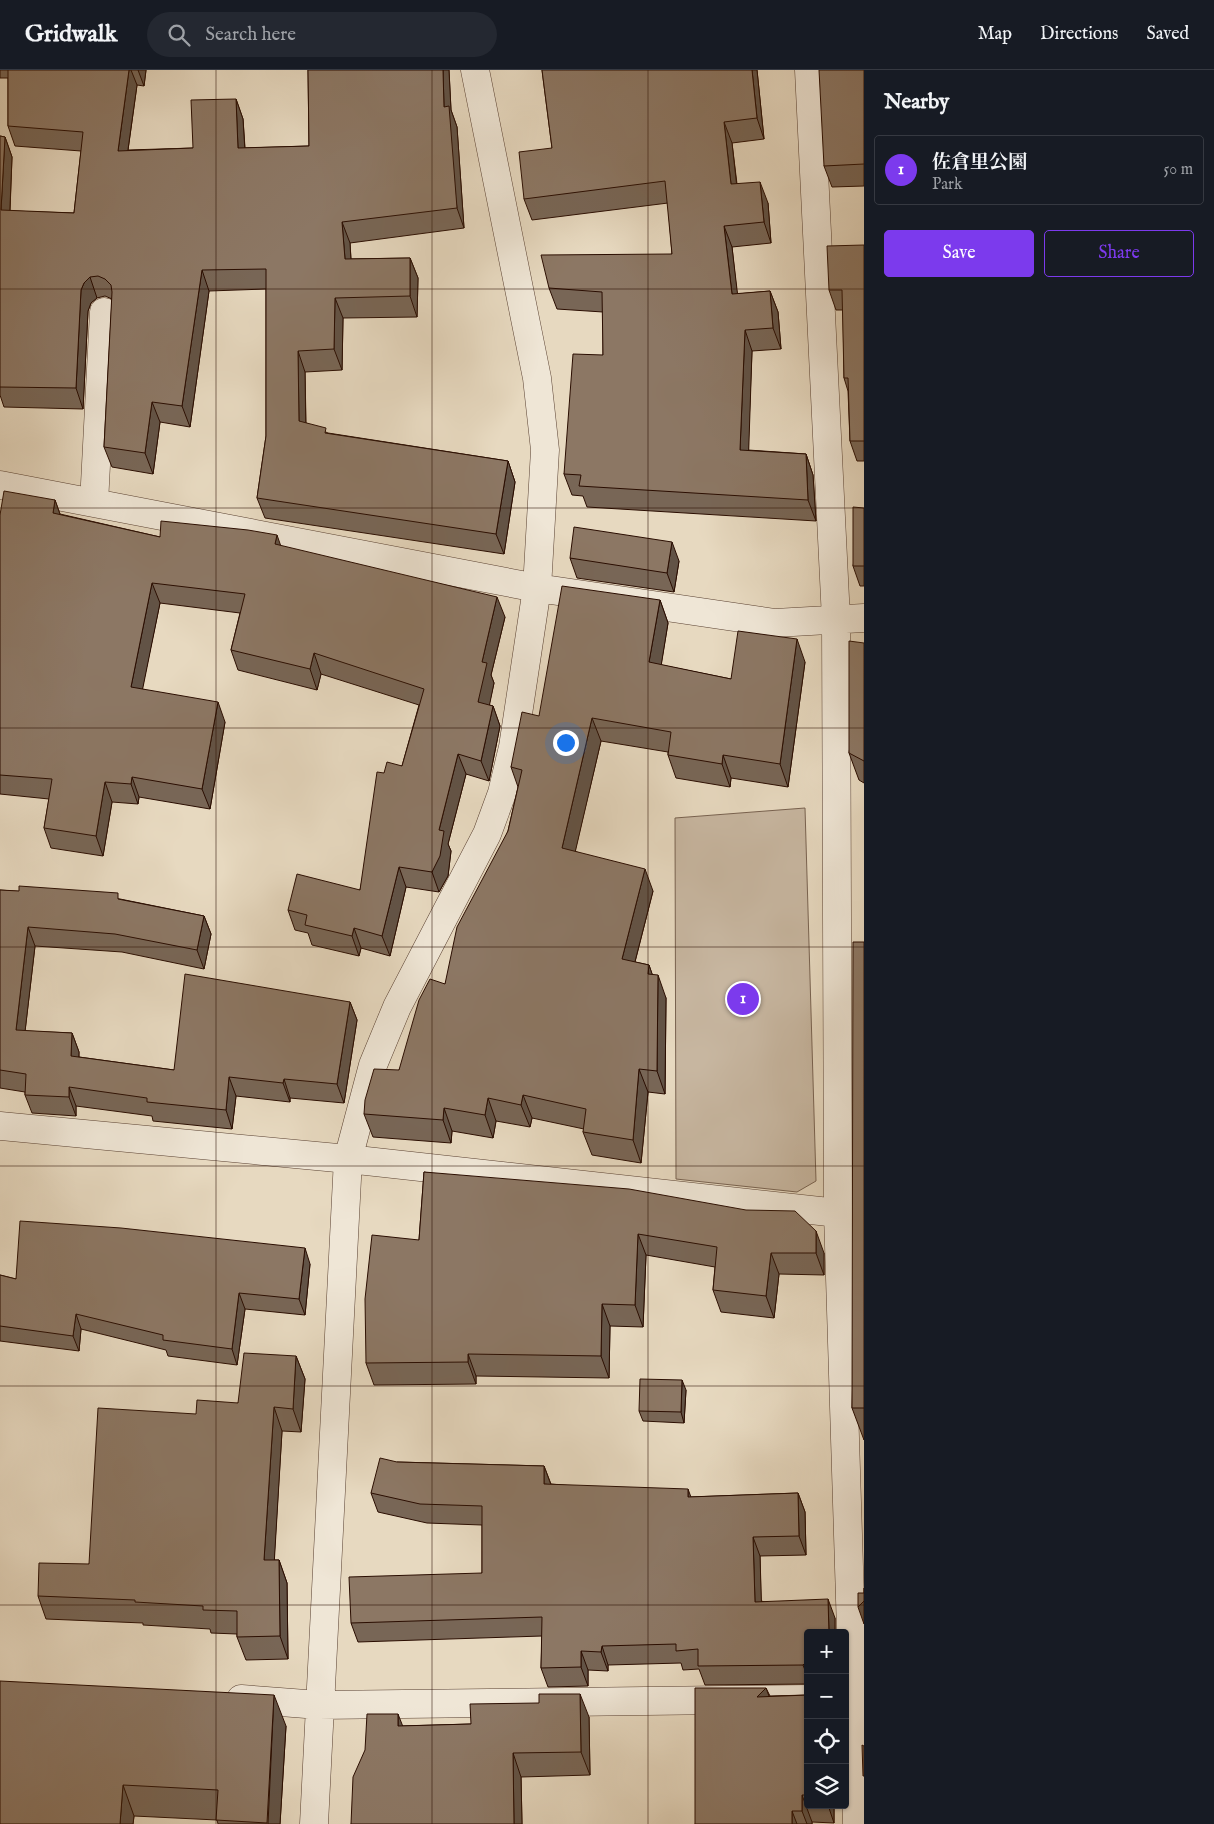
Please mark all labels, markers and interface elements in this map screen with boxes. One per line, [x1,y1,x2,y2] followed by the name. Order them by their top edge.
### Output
[147,12,497,57] search box
[25,19,117,50] text: Gridwalk
[165,21,193,49] icon: search
[205,23,296,47] text: Search here
[978,23,1012,46] text: Map
[1040,23,1118,46] text: Directions
[1146,23,1189,46] text: Saved
[884,89,949,116] text: Nearby
[932,151,1027,175] text: 佐倉里公園
[898,160,904,180] text: 1
[1164,160,1193,180] text: 50 m
[932,175,962,195] text: Park
[884,230,1034,277] button: Save
[1044,230,1194,277] button: Share
[553,730,579,756] your location
[727,980,759,1018] pin: 1
[804,1629,849,1809] map controls
[804,1629,849,1674] button: +
[804,1674,849,1719] button: −
[804,1719,849,1764] button: locate
[804,1764,849,1809] button: layers

